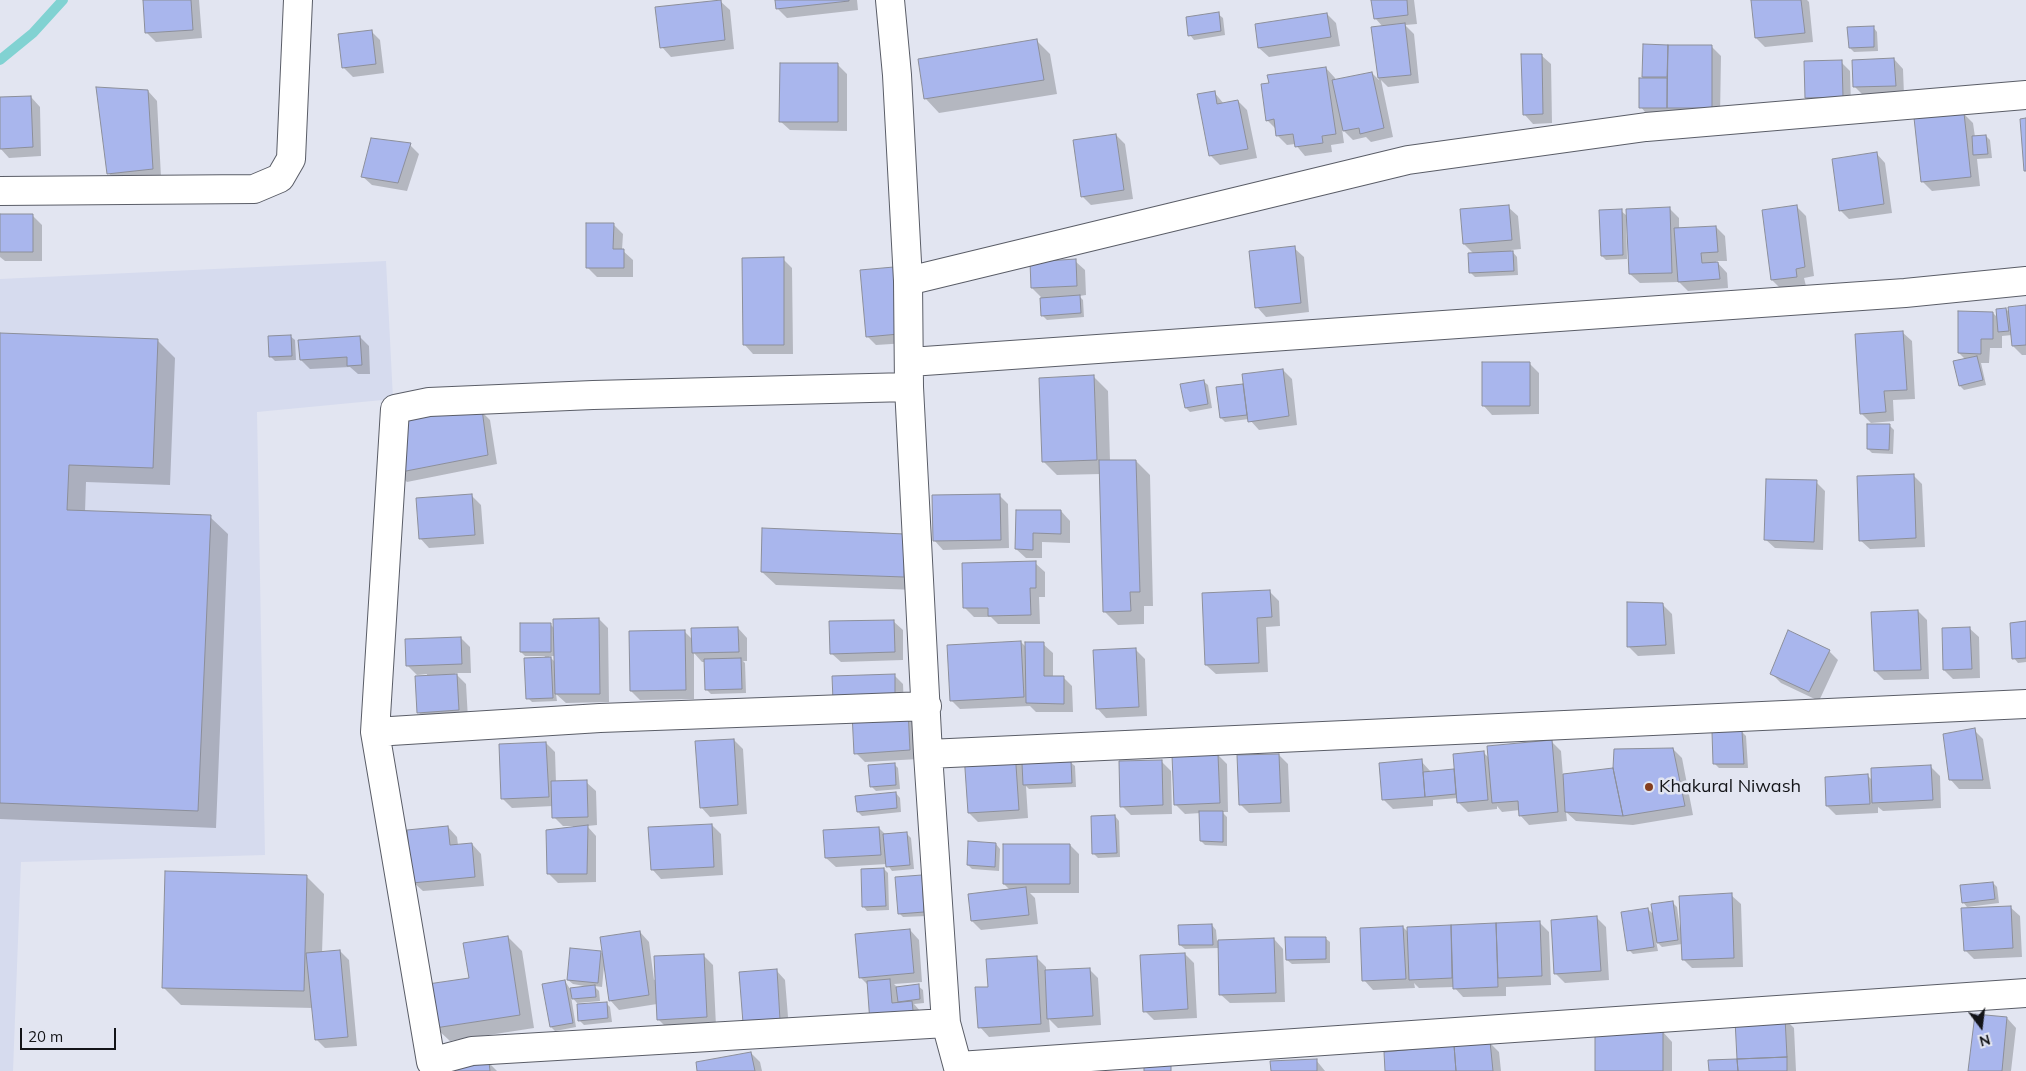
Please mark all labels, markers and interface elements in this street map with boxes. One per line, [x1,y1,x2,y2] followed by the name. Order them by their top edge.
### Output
[1659,776,1801,798] place label: Khakural Niwash
[1643,781,1655,793] marker: Khakural Niwash
[1956,1001,2006,1051] north arrow
[22,1018,119,1050] scale bar
[28,1027,63,1046] text: 20 m
[1977,1030,1992,1051] text: N

